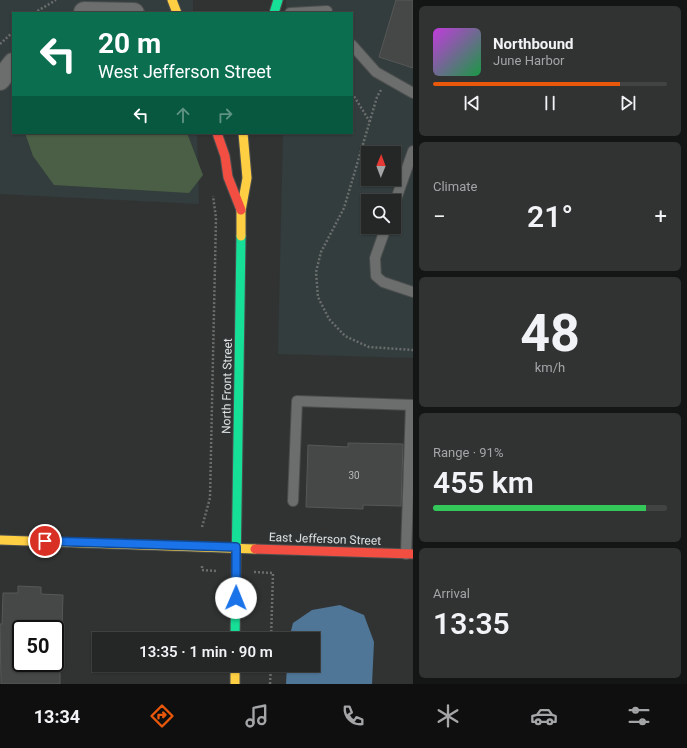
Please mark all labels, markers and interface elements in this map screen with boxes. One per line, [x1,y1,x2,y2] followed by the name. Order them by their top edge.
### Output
[98,27,161,60] text: 20 m
[32,28,84,80] icon: left
[493,35,574,53] text: Northbound
[493,53,565,68] text: June Harbor
[98,61,272,82] text: West Jefferson Street
[461,92,483,114] icon: previous
[539,92,561,114] icon: pause
[617,92,639,114] icon: next
[130,104,152,126] icon: left
[172,104,194,126] icon: ahead
[214,104,236,126] icon: right
[361,146,401,186] north arrow
[361,146,401,234] map controls
[433,179,477,194] text: Climate
[361,194,401,234] button: search
[527,199,573,234] text: 21°
[433,204,446,229] text: −
[655,204,667,229] text: +
[520,303,580,364] text: 48
[219,338,235,434] street label: North Front Street
[535,360,565,375] text: km/h
[433,445,503,460] text: Range · 91%
[433,465,534,500] text: 455 km
[348,470,360,481] house number: 30
[28,524,62,558] pin
[34,530,56,552] icon: arrive
[269,530,381,548] street label: East Jefferson Street
[215,577,257,619] position arrow
[433,586,470,601] text: Arrival
[433,606,510,641] text: 13:35
[12,620,64,672] speed limit sign: 50
[139,643,273,661] text: 13:35 · 1 min · 90 m
[148,702,176,730] icon: directions
[243,702,271,730] icon: music
[339,702,367,730] icon: phone
[434,702,462,730] icon: climate
[530,702,558,730] icon: car
[625,702,653,730] icon: filters
[34,706,80,727] text: 13:34

